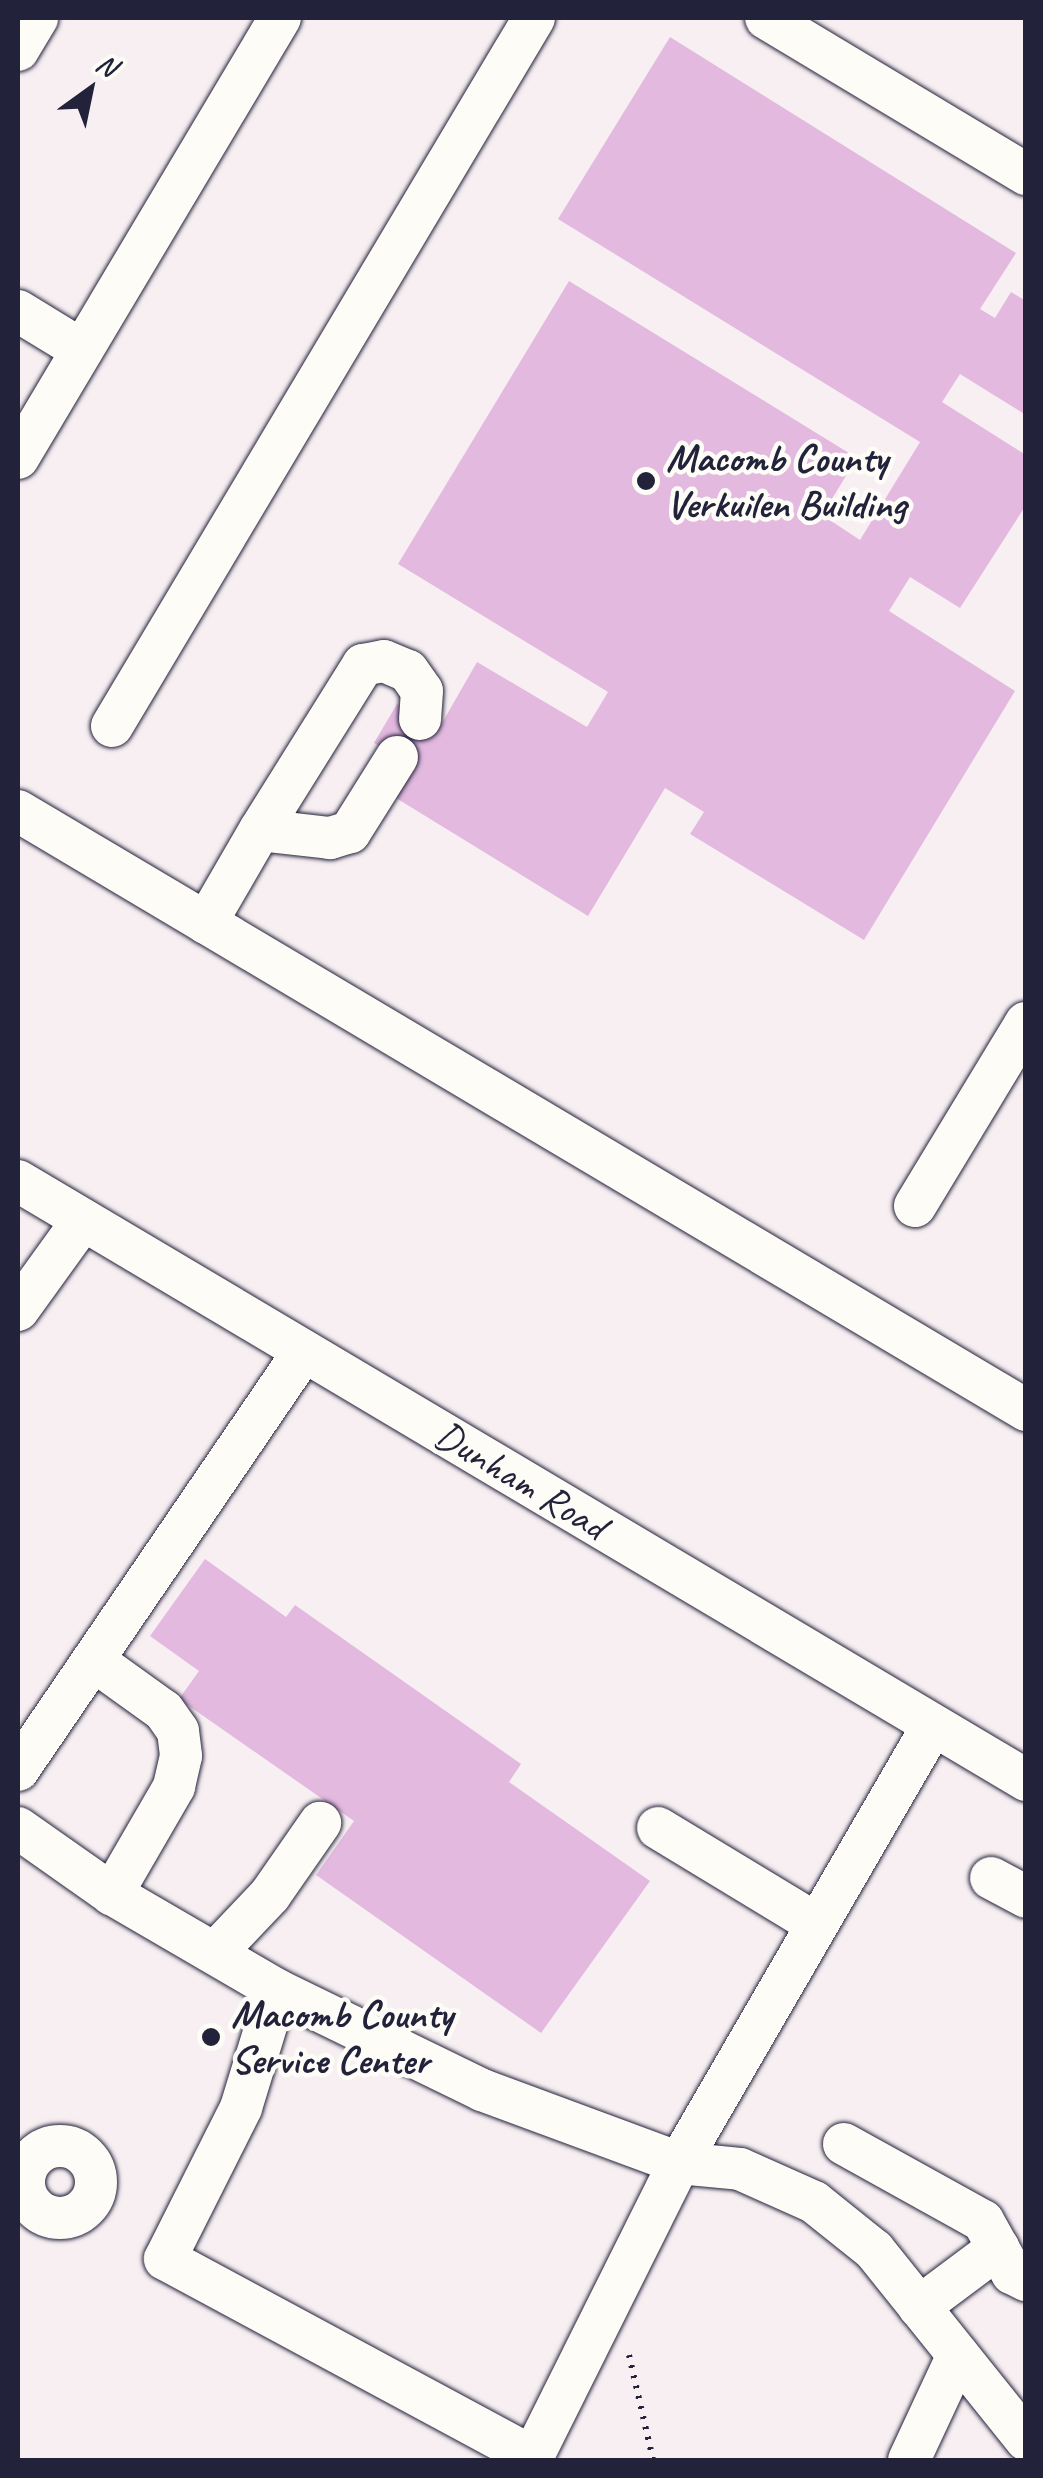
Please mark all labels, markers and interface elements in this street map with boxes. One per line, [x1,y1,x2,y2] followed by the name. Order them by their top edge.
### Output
[40,40,140,140] north arrow
[90,45,123,84] text: N
[666,434,906,528] place label: Macomb County Verkuilen Building
[635,470,657,492] marker: Macomb County Verkuilen Building
[428,1411,614,1549] street label: Dunham Road
[231,1990,453,2084] place label: Macomb County Service Center
[200,2026,222,2048] marker: Macomb County Service Center

